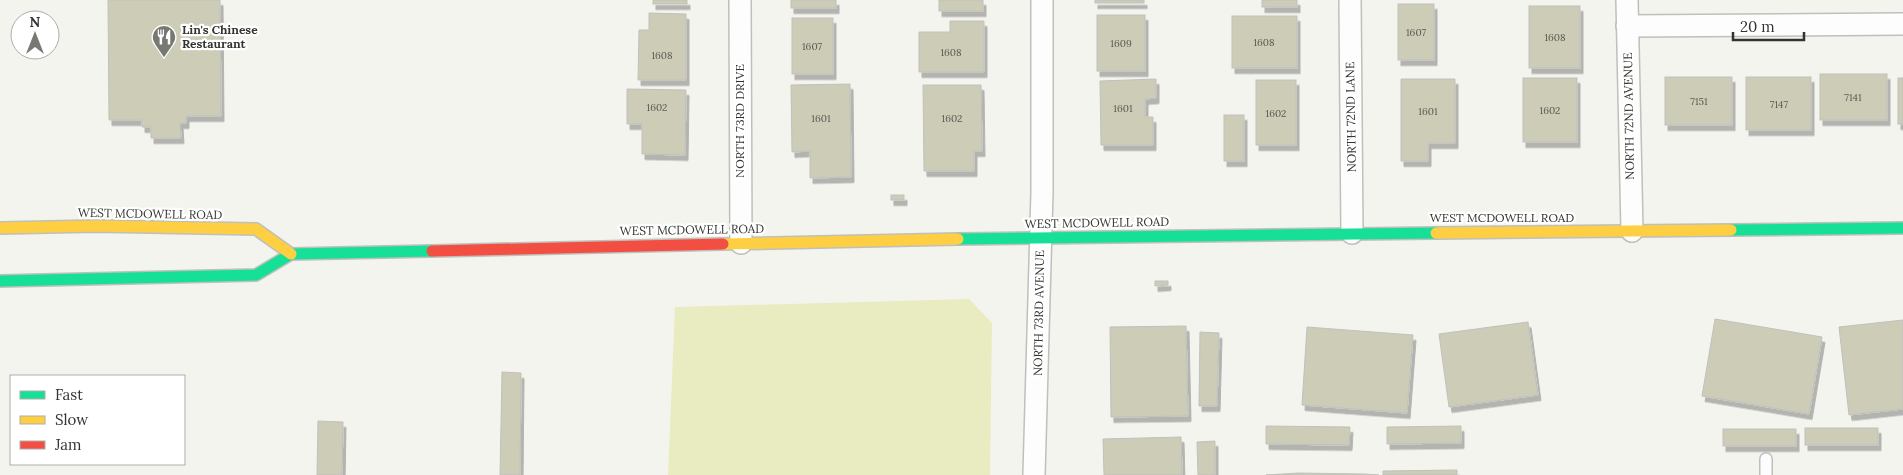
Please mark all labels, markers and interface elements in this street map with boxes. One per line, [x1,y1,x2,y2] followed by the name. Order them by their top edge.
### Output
[10,10,60,60] north arrow
[1733,10,1804,42] scale bar
[30,13,41,31] text: N
[1740,17,1775,36] text: 20 m
[182,22,258,51] place label: Lin's Chinese Restaurant
[151,24,177,58] restaurant icon: Lin's Chinese Restaurant
[1406,26,1426,39] house number: 1607
[1544,31,1566,44] house number: 1608
[1253,36,1275,49] house number: 1608
[1110,37,1132,50] house number: 1609
[802,40,822,53] house number: 1607
[940,46,962,59] house number: 1608
[651,49,673,62] house number: 1608
[1620,52,1637,180] street label: NORTH 72ND AVENUE
[1342,62,1359,172] street label: NORTH 72ND LANE
[732,64,747,178] street label: NORTH 73RD DRIVE
[1844,91,1862,104] house number: 7141
[1690,95,1708,108] house number: 7151
[1770,98,1789,111] house number: 7147
[647,101,667,114] house number: 1602
[1113,102,1133,115] house number: 1601
[1540,104,1560,117] house number: 1602
[1418,105,1438,118] house number: 1601
[1266,107,1286,120] house number: 1602
[811,112,831,125] house number: 1601
[942,112,962,125] house number: 1602
[78,205,222,222] street label: WEST MCDOWELL ROAD
[1430,210,1574,225] street label: WEST MCDOWELL ROAD
[1025,214,1169,231] street label: WEST MCDOWELL ROAD
[620,221,764,238] street label: WEST MCDOWELL ROAD
[1030,250,1047,376] street label: NORTH 73RD AVENUE
[10,375,185,465] legend
[55,385,83,404] text: Fast
[55,410,88,429] text: Slow
[54,435,82,454] text: Jam

